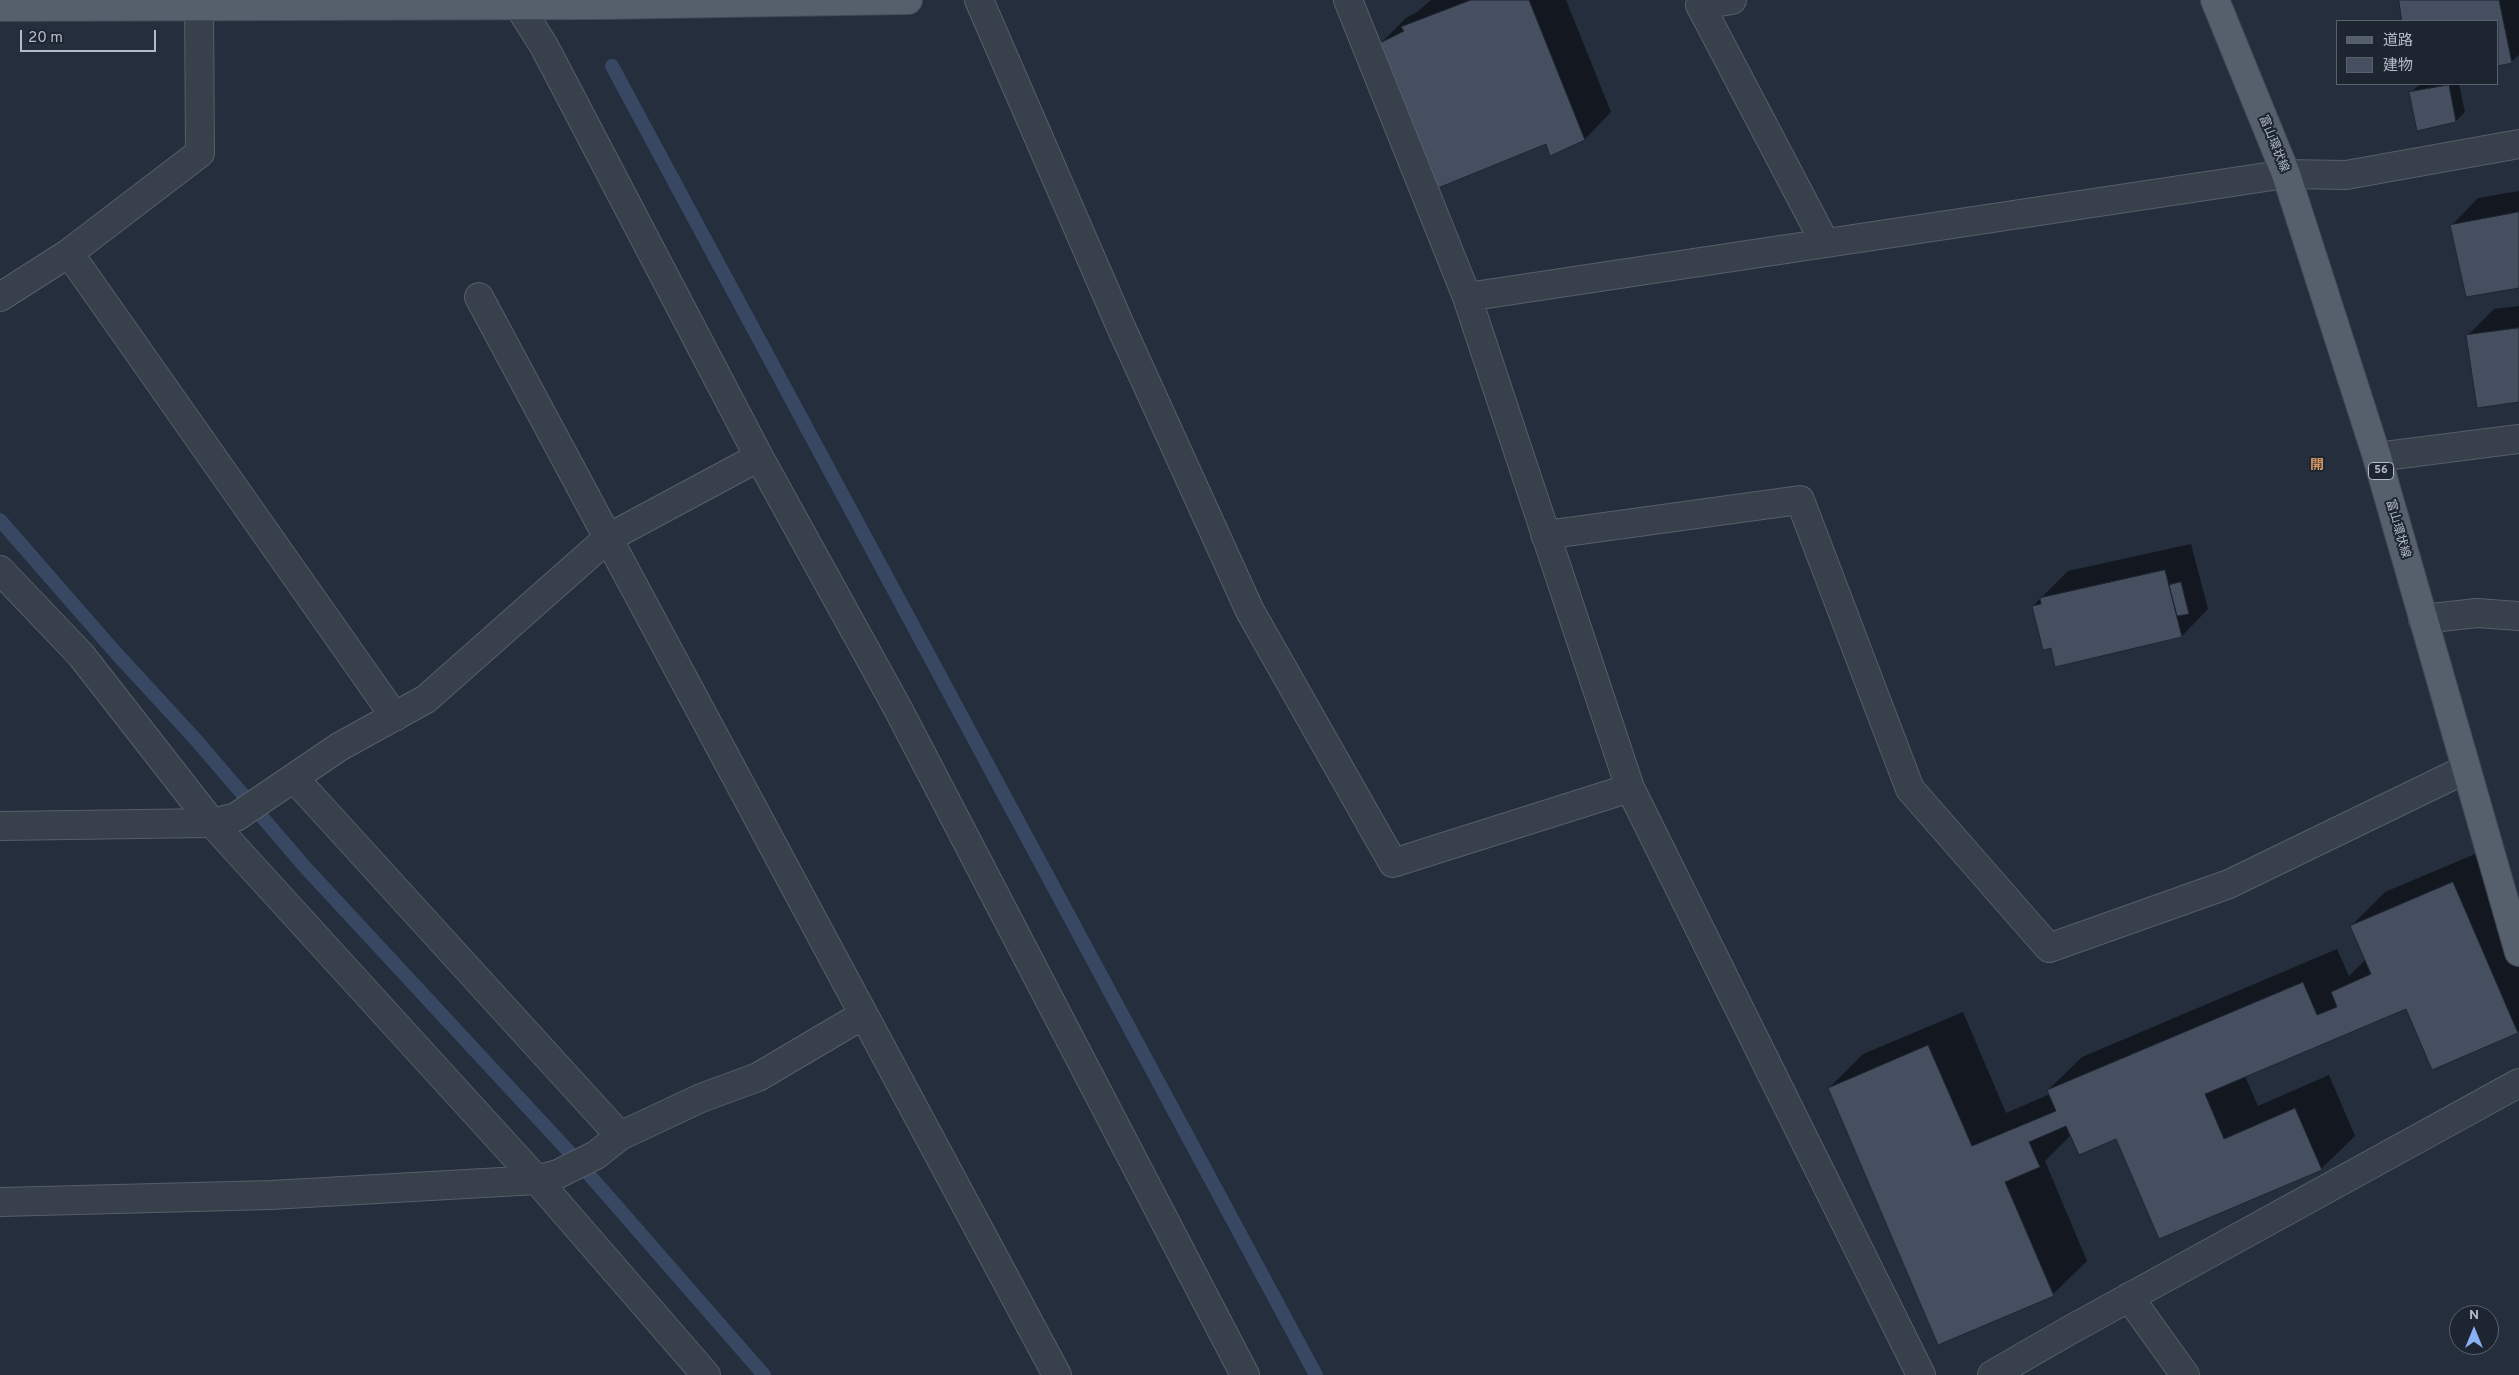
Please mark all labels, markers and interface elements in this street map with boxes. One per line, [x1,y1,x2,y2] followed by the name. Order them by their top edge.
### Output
[22,20,159,52] scale bar
[2336,20,2499,85] legend
[28,29,63,48] text: 20 m
[2383,32,2413,51] text: 道路
[2383,57,2413,76] text: 建物
[2255,113,2291,175] street label: 富山環状線
[2310,458,2324,474] district label: 開
[2368,462,2394,480] road number: 56
[2382,498,2412,560] street label: 富山環状線
[2449,1305,2499,1355] north arrow
[2469,1307,2479,1324] text: N

